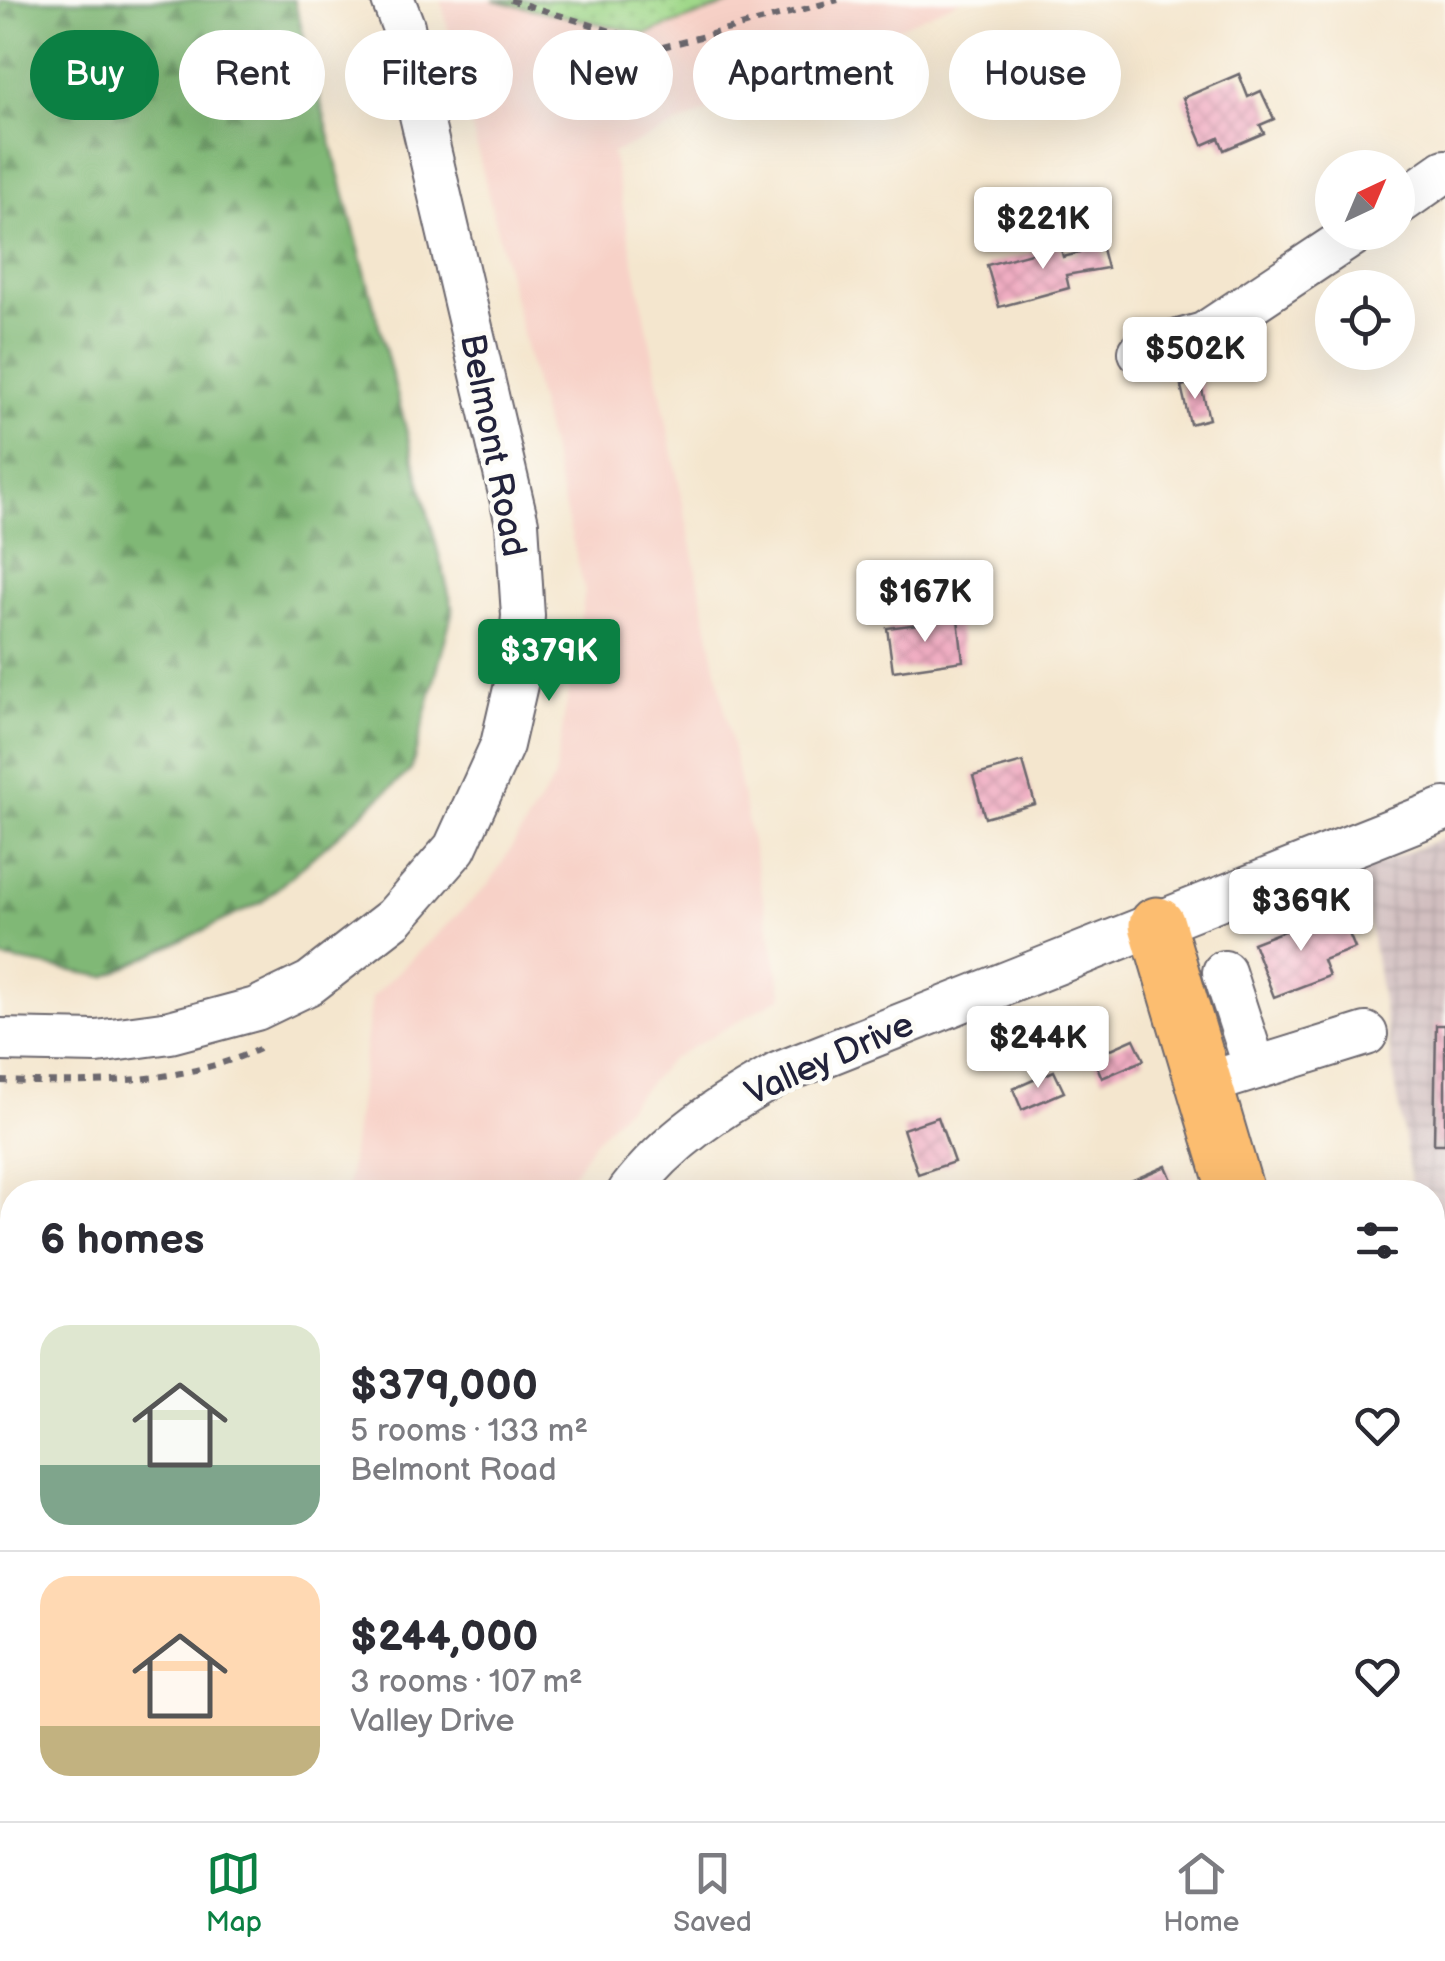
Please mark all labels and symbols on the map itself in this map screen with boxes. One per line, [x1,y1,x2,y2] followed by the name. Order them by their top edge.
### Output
[1315,150,1415,250] north arrow
[973,187,1113,272] pin: $221K
[1125,317,1265,402] pin: $502K
[450,330,535,560] street label: Belmont Road
[855,560,995,645] pin: $167K
[479,619,619,704] pin: $379K
[1231,869,1371,954] pin: $369K
[739,1003,920,1116] street label: Valley Drive
[968,1006,1108,1091] pin: $244K

